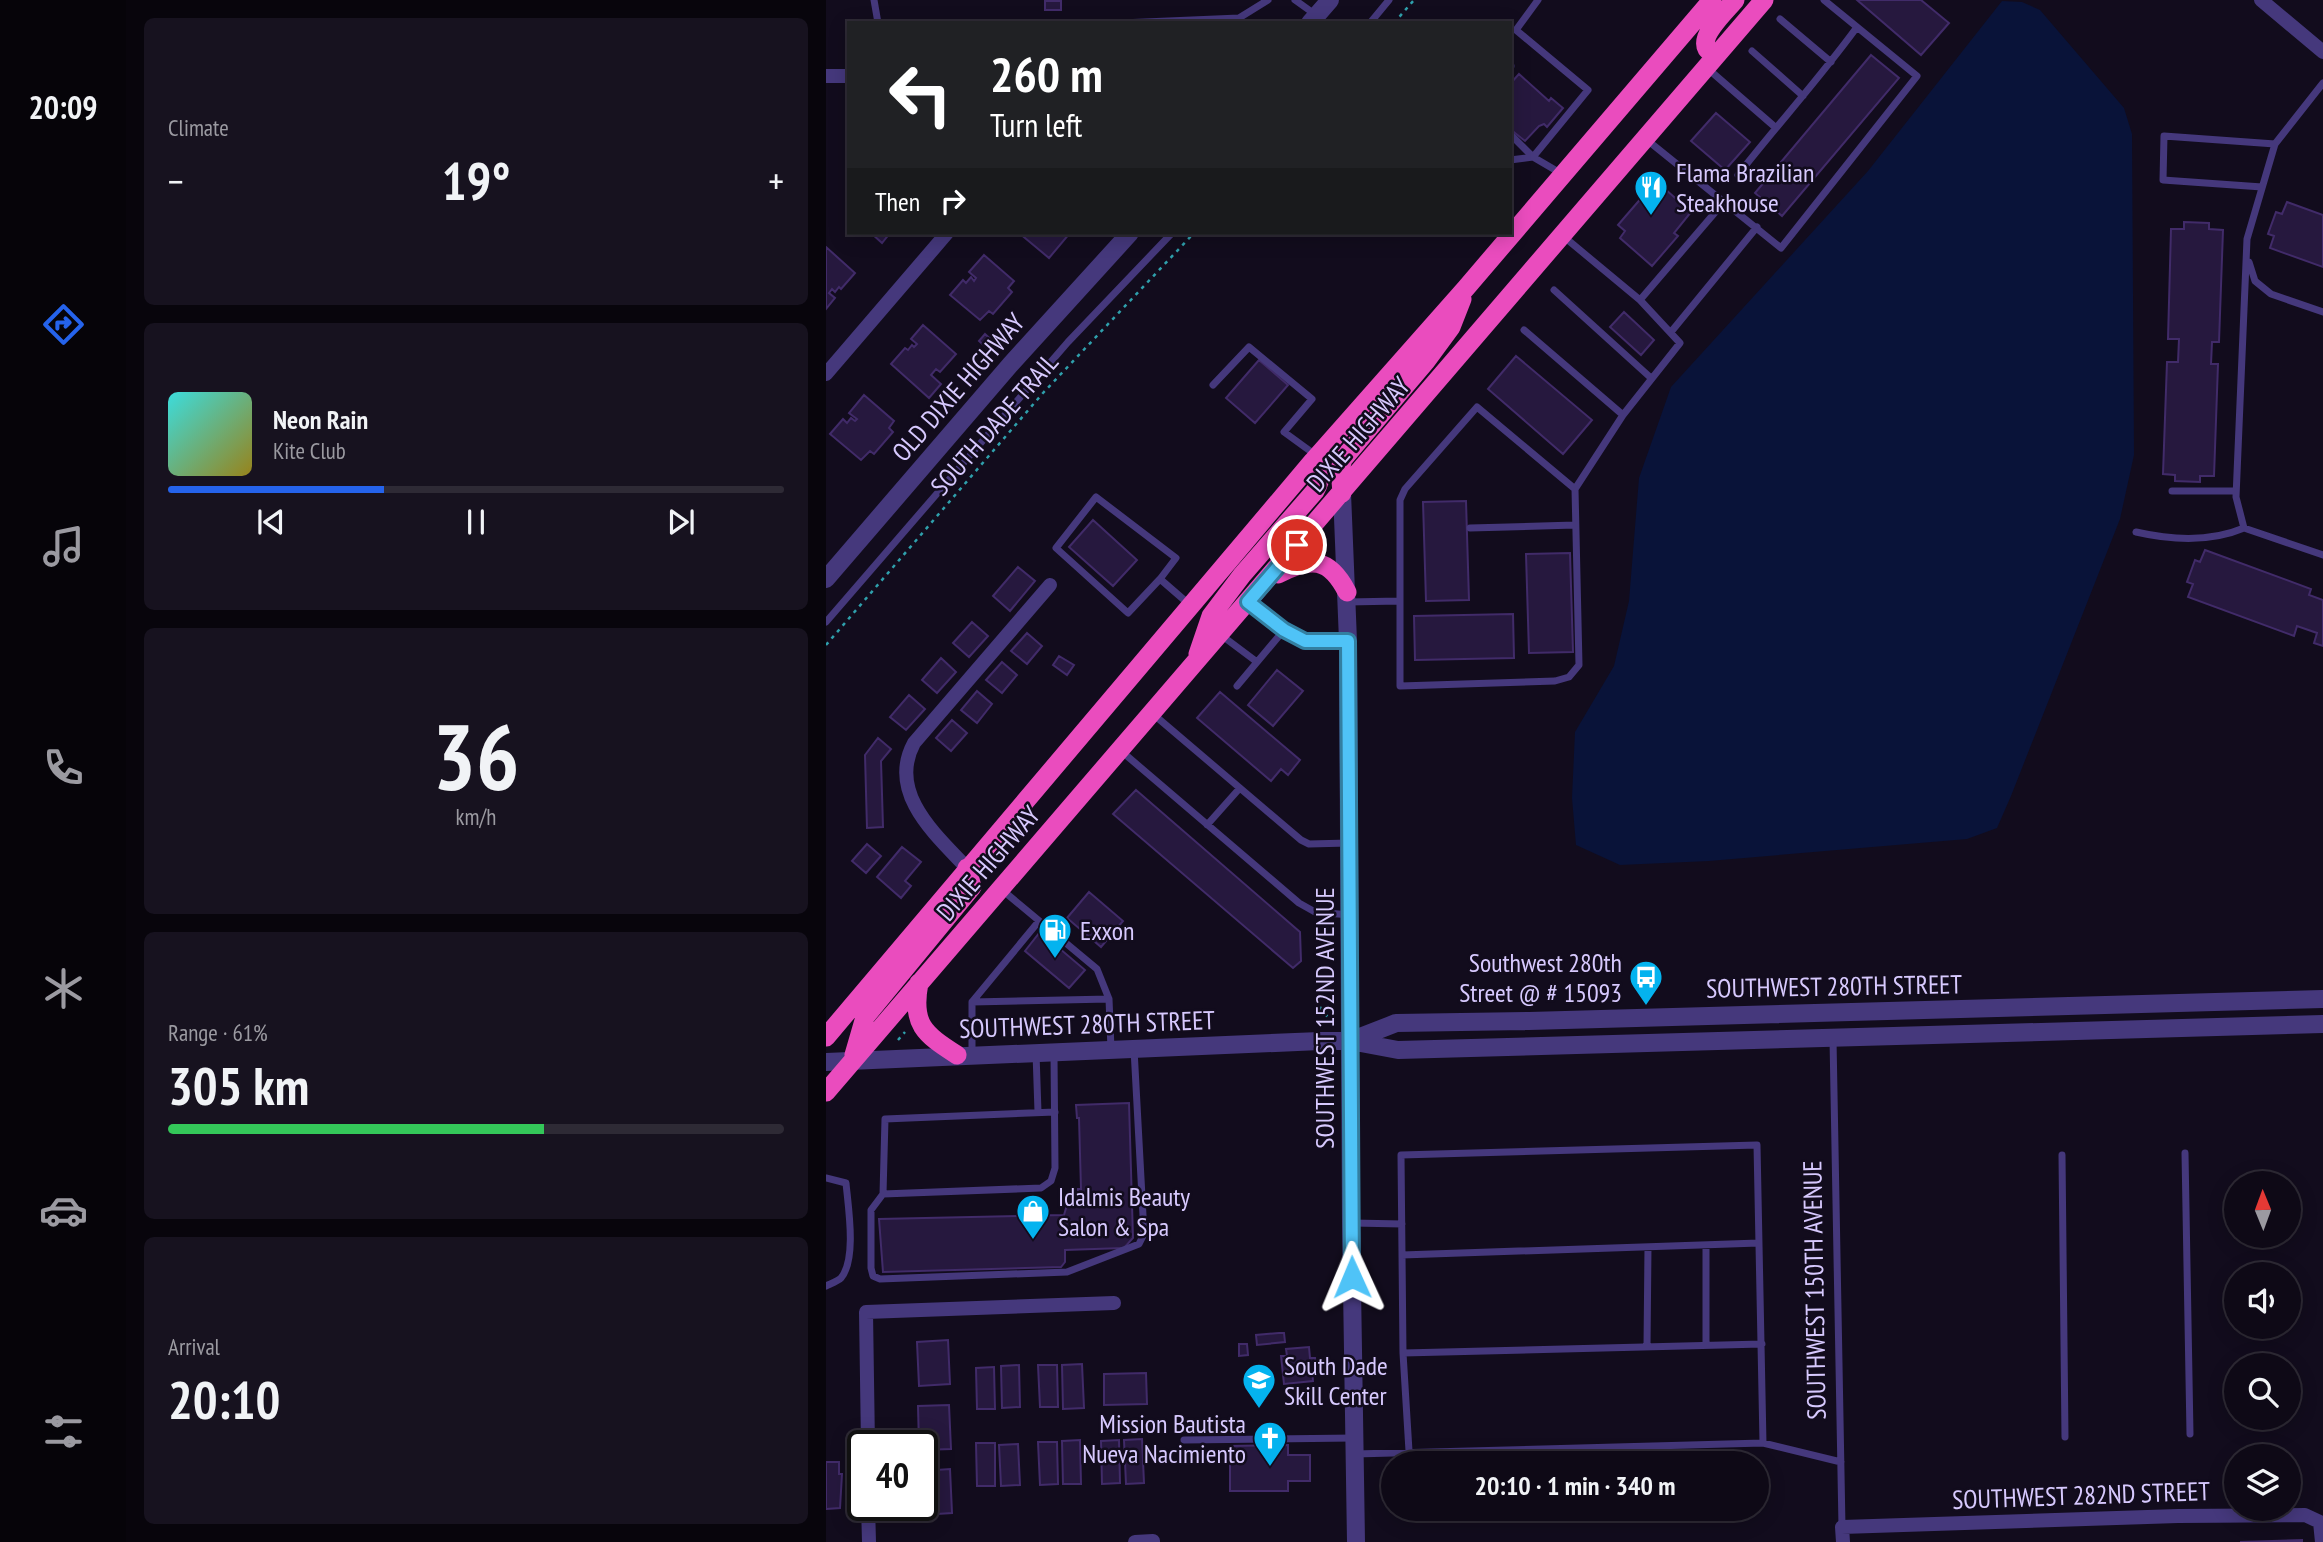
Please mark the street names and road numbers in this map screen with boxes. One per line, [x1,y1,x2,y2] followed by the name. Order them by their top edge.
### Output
[885,306,1032,468] street label: OLD DIXIE HIGHWAY
[923,346,1065,502] street label: SOUTH DADE TRAIL
[1299,370,1417,498] street label: DIXIE HIGHWAY
[929,799,1047,927] street label: DIXIE HIGHWAY
[1308,887,1341,1149] street label: SOUTHWEST 152ND AVENUE
[1706,967,1963,1005] street label: SOUTHWEST 280TH STREET
[959,1003,1216,1045] street label: SOUTHWEST 280TH STREET
[1795,1160,1833,1420] street label: SOUTHWEST 150TH AVENUE
[1952,1474,2211,1516] street label: SOUTHWEST 282ND STREET

